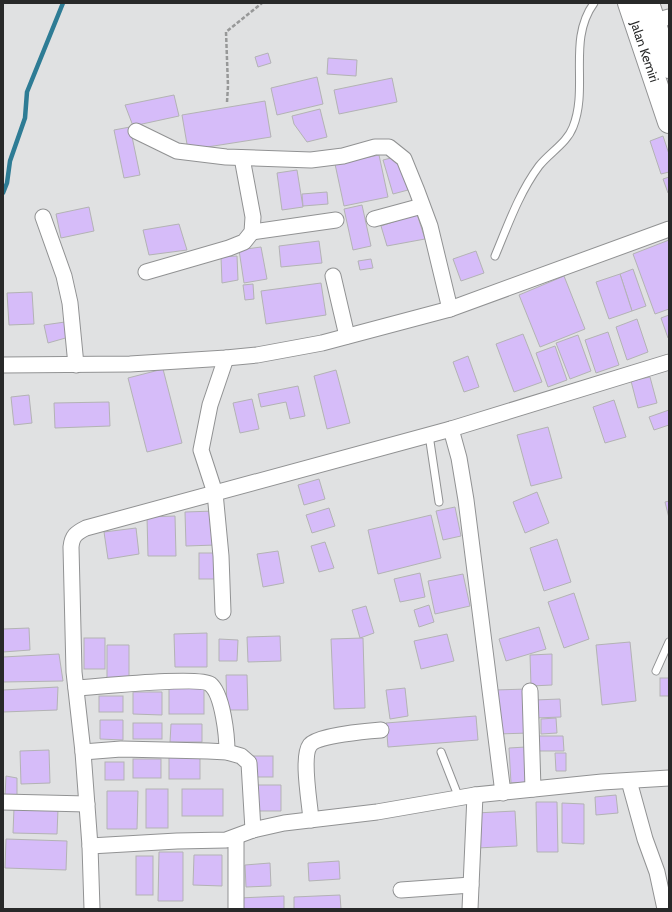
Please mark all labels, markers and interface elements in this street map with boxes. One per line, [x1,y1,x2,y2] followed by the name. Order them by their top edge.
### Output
[627,18,663,84] street label: Jalan Kemiri

